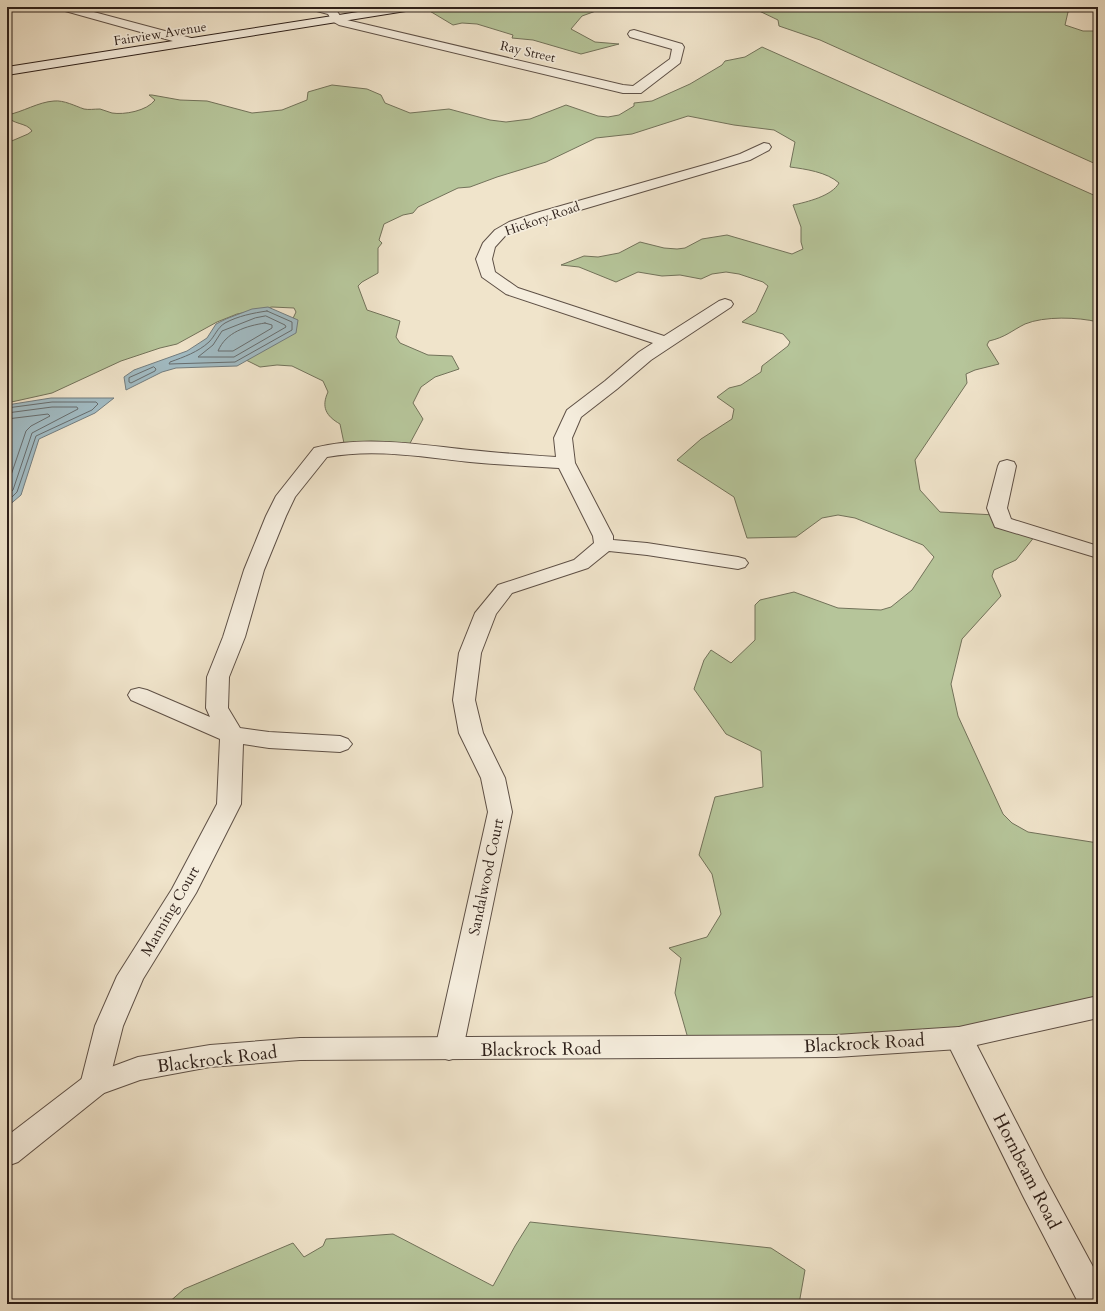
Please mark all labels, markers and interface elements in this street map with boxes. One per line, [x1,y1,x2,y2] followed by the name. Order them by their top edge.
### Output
[113,18,208,50] street label: Fairview Avenue
[498,37,557,67] street label: Ray Street
[502,198,582,240] street label: Hickory Road
[464,816,508,937] street label: Sandalwood Court
[136,862,204,960] street label: Manning Court
[803,1028,925,1059] street label: Blackrock Road
[480,1036,602,1063] street label: Blackrock Road
[156,1040,279,1079] street label: Blackrock Road
[987,1109,1067,1234] street label: Hornbeam Road

